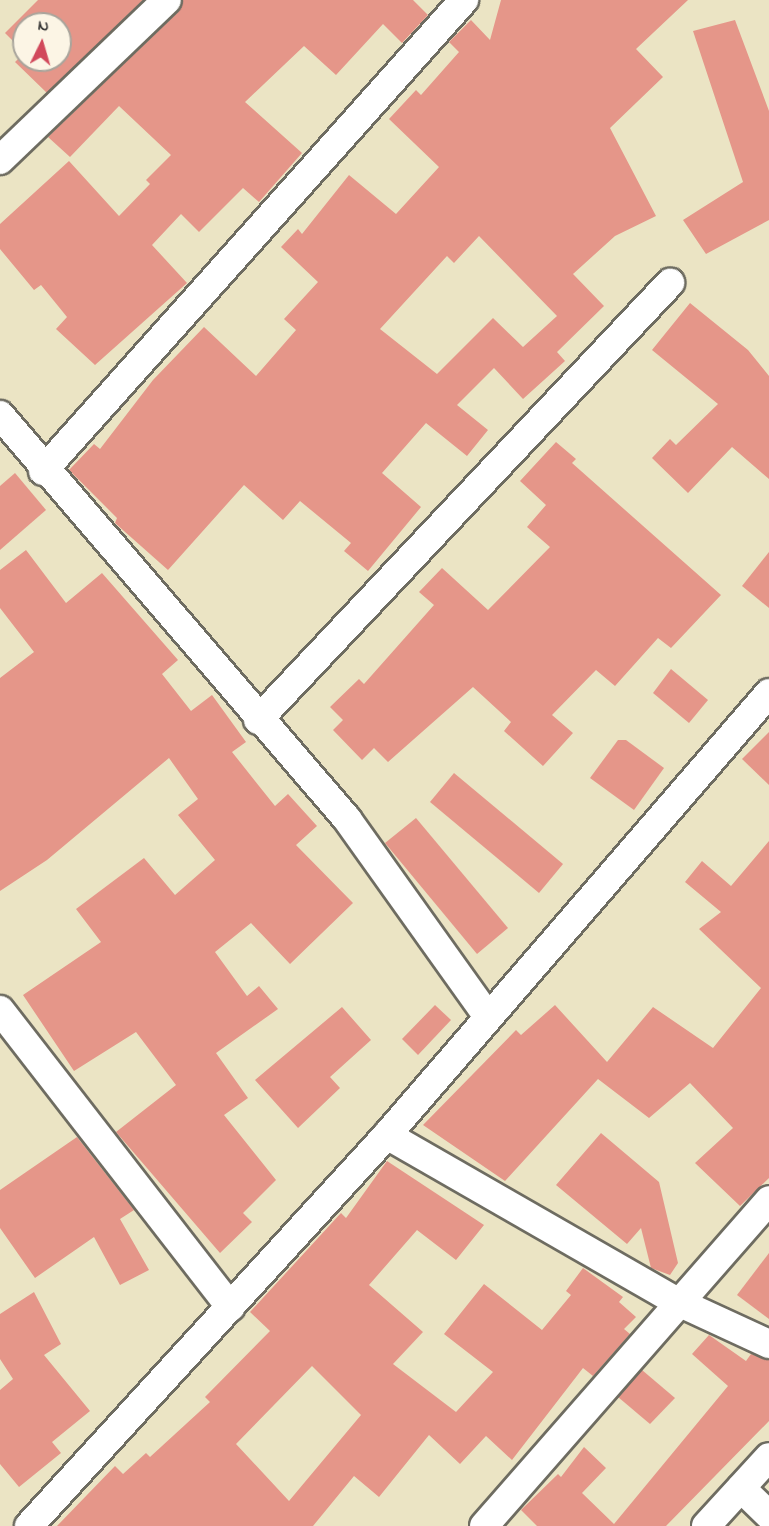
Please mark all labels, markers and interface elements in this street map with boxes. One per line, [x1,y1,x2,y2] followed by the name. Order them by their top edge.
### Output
[12,12,72,72] north arrow
[37,14,50,38] text: N

